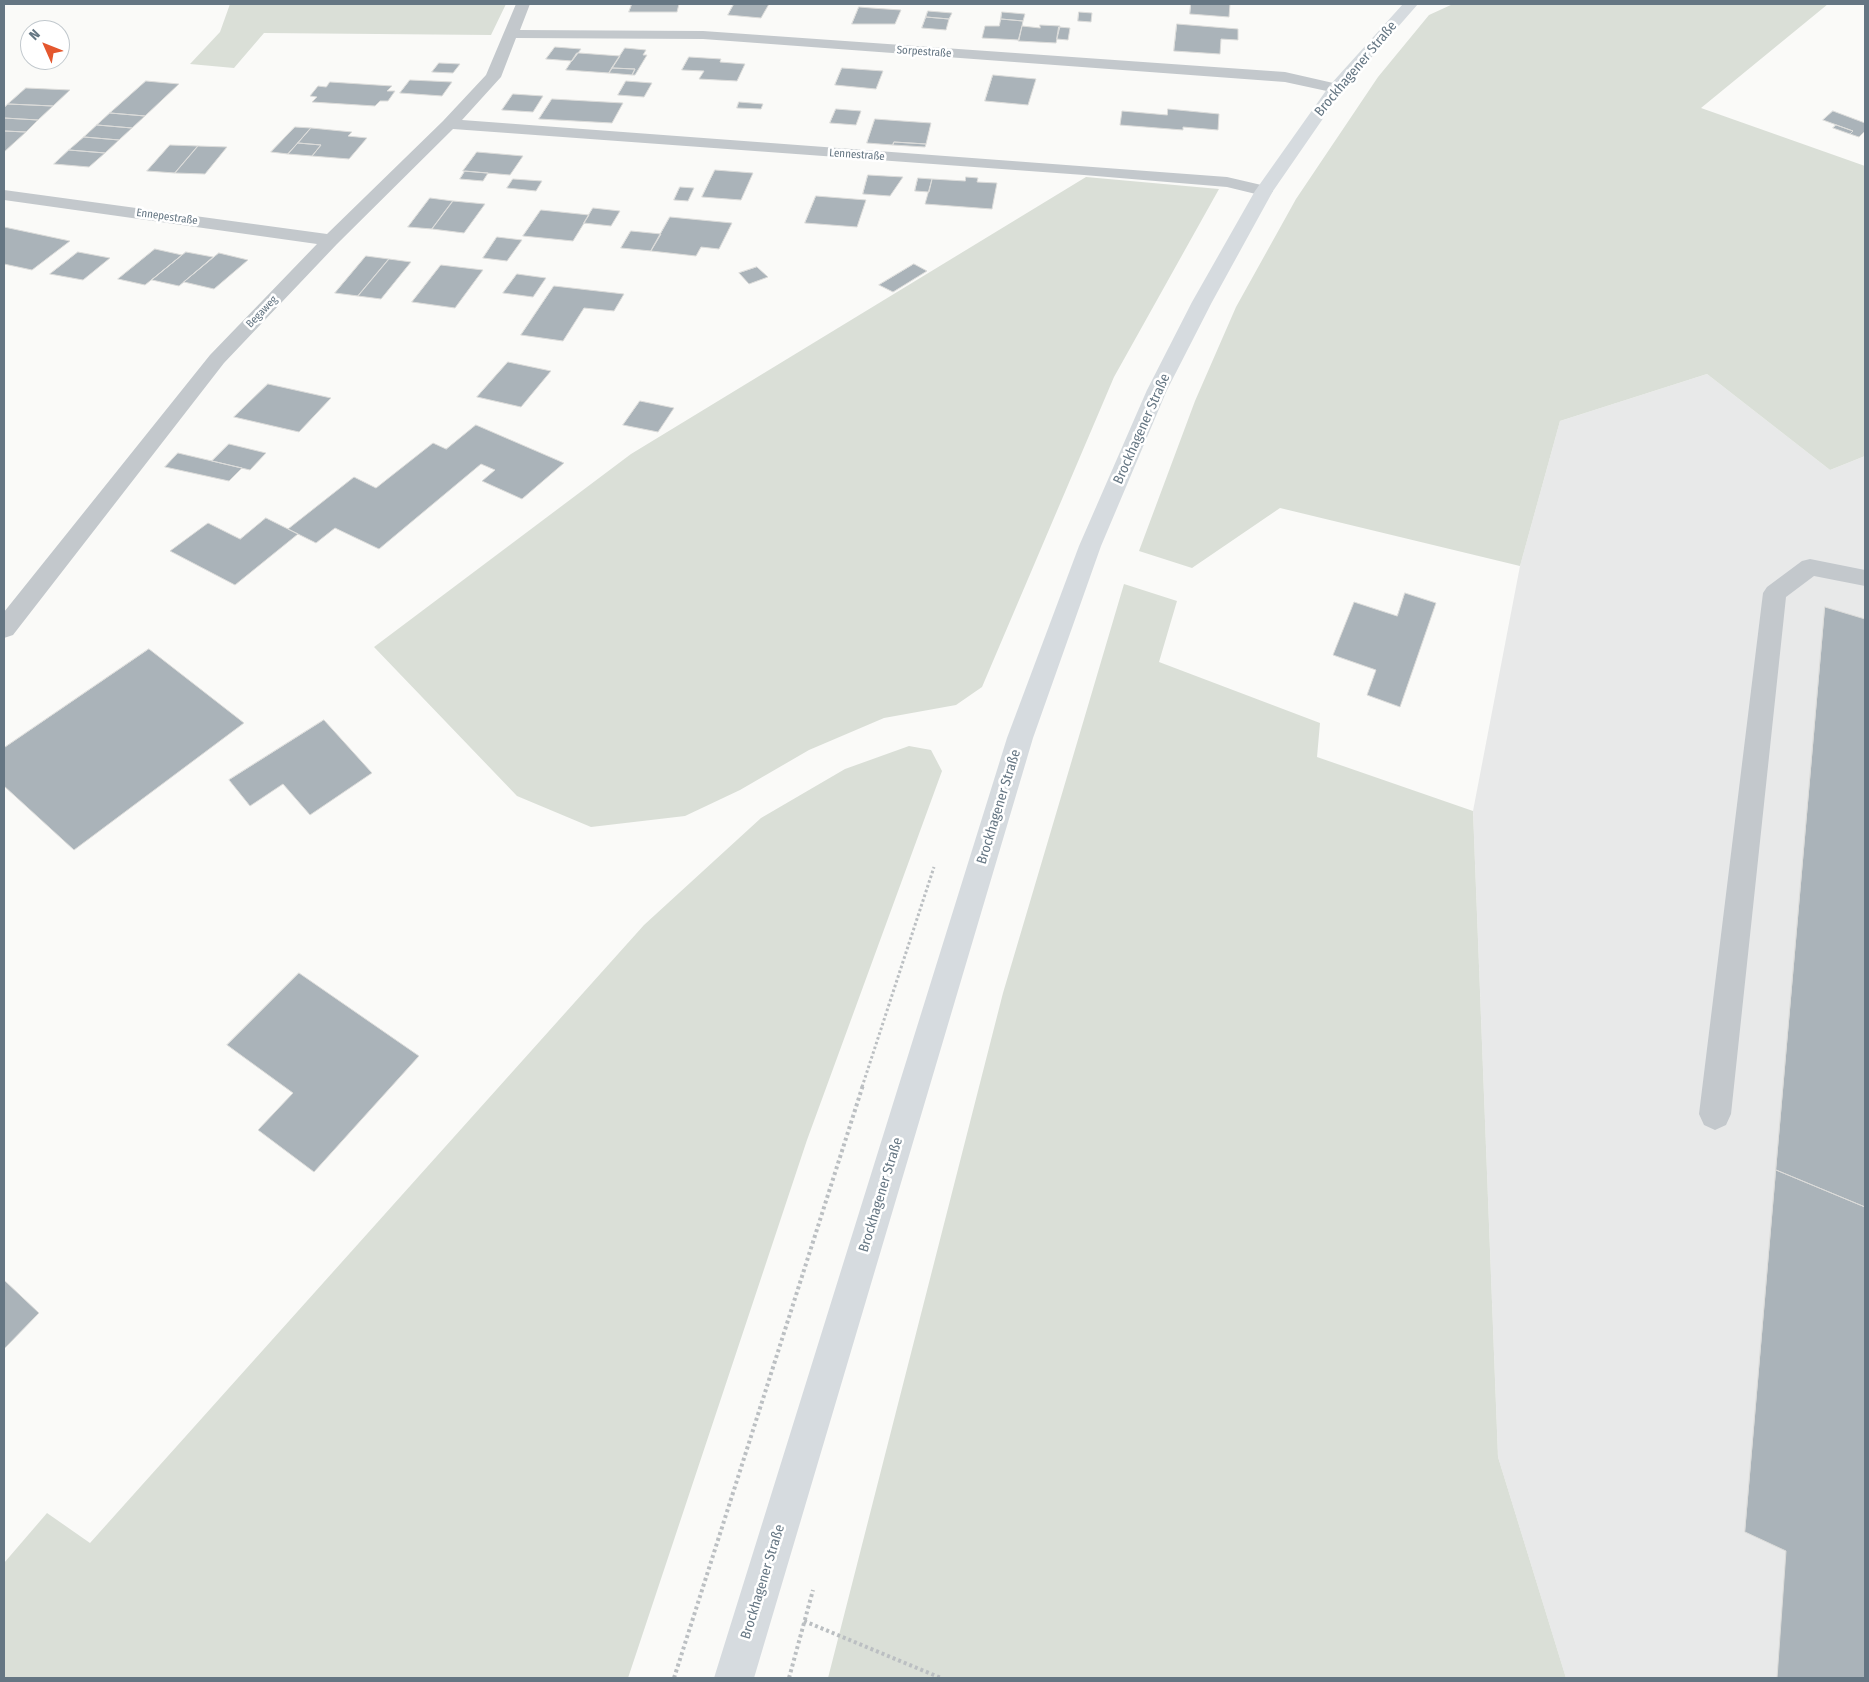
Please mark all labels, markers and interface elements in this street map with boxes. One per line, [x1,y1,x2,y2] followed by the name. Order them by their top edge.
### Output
[1311,18,1401,120] street label: Brockhagener Straße
[20,20,70,70] north arrow
[26,26,44,44] text: N
[896,44,952,60] street label: Sorpestraße
[829,146,885,164] street label: Lennestraße
[135,206,199,228] street label: Ennepestraße
[244,293,280,331] street label: Begaweg
[1110,371,1174,487] street label: Brockhagener Straße
[974,748,1024,866] street label: Brockhagener Straße
[856,1136,906,1254] street label: Brockhagener Straße
[738,1523,788,1641] street label: Brockhagener Straße

